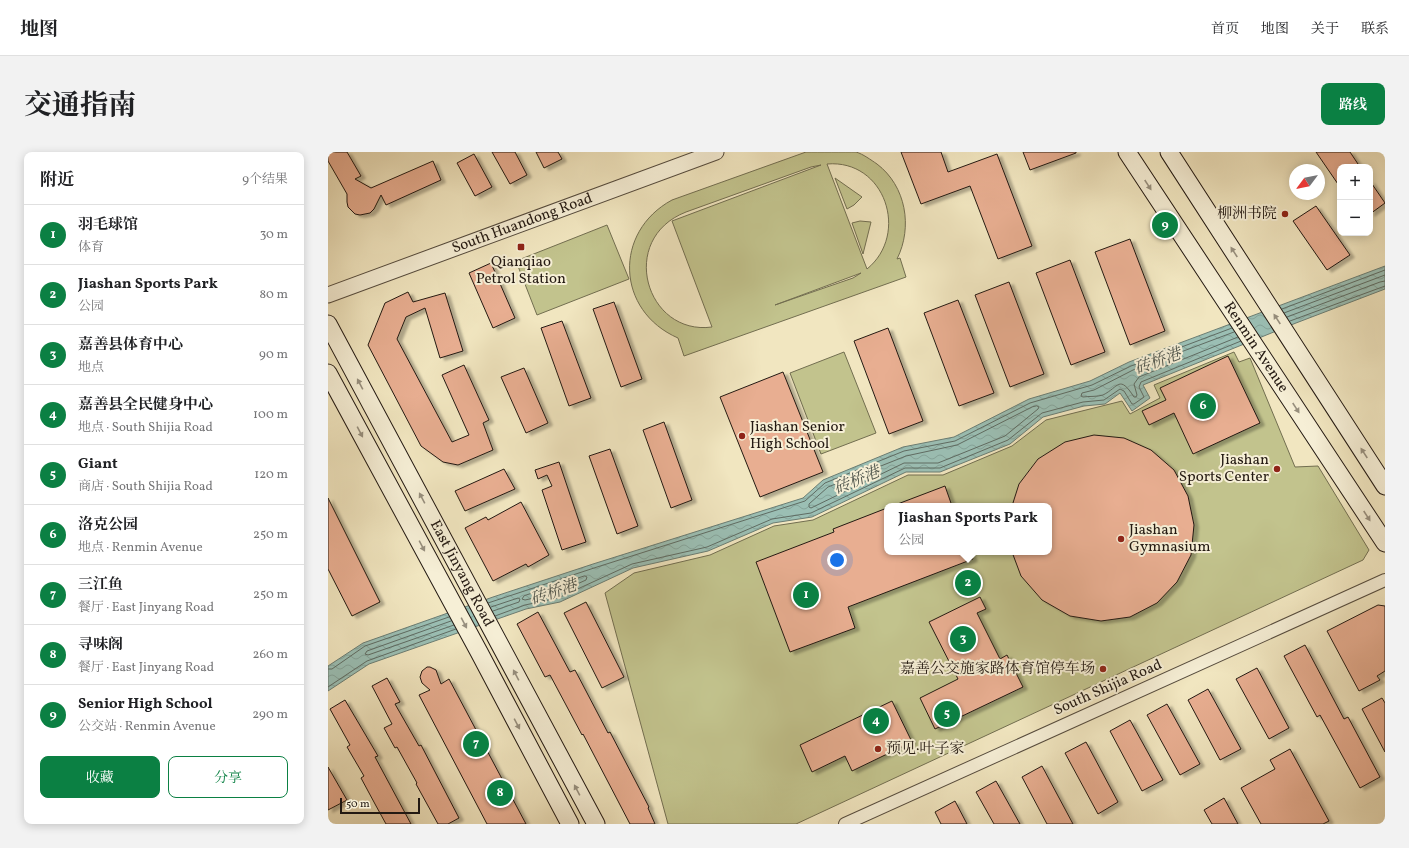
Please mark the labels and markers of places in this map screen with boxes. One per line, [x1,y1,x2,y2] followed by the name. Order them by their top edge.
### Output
[1217,204,1277,225] place label: 柳洲书院
[1280,209,1290,219] marker: 柳洲书院
[1152,210,1178,240] pin: 9
[516,242,526,252] marker: Qianqiao Petrol Station
[476,252,566,290] place label: Qianqiao Petrol Station
[1190,391,1216,421] pin: 6
[750,417,845,455] place label: Jiashan Senior High School
[737,431,747,441] marker: Jiashan Senior High School
[1179,450,1269,488] place label: Jiashan Sports Center
[1272,464,1282,474] marker: Jiashan Sports Center
[1129,520,1210,558] place label: Jiashan Gymnasium
[1116,534,1126,544] marker: Jiashan Gymnasium
[955,568,981,598] pin: 2
[793,580,819,610] pin: 1
[950,624,976,654] pin: 3
[900,659,1095,680] place label: 嘉善公交施家路体育馆停车场
[1098,664,1108,674] marker: 嘉善公交施家路体育馆停车场
[934,699,960,729] pin: 5
[863,706,889,736] pin: 4
[463,729,489,759] pin: 7
[886,739,965,760] place label: 预见·叶子家
[873,744,883,754] marker: 预见·叶子家
[487,778,513,808] pin: 8

